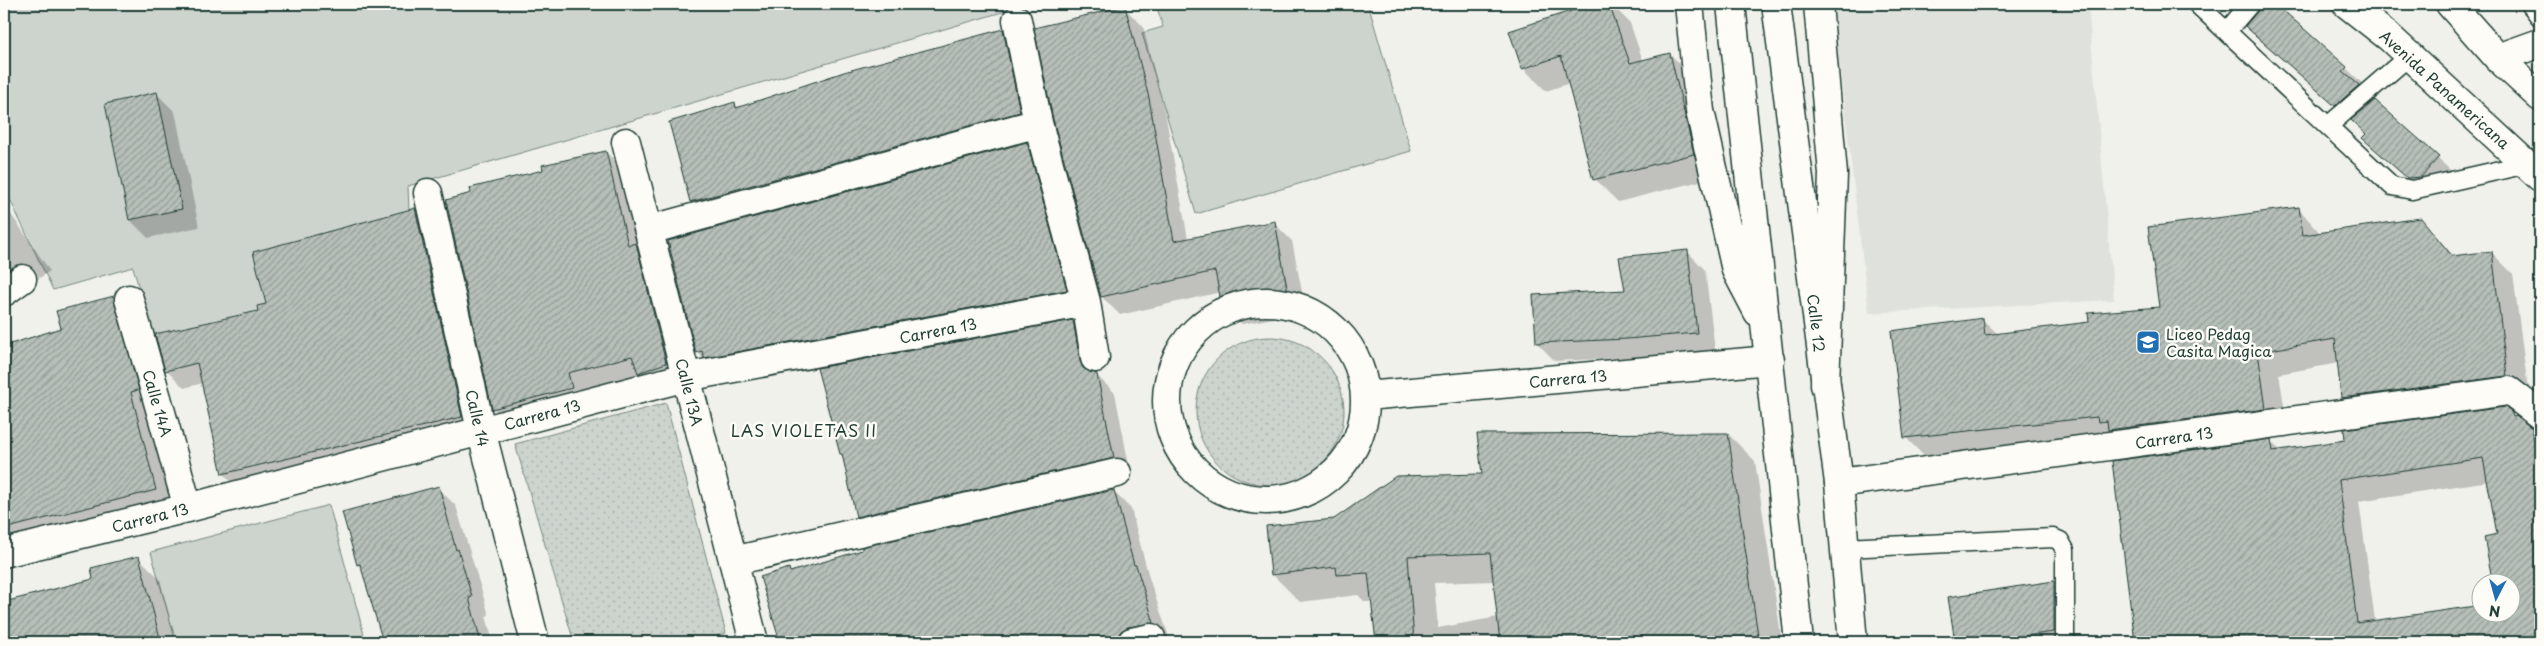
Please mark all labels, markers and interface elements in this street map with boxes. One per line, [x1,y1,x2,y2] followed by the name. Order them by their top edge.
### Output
[2375,24,2516,154] street label: Avenida Panamericana
[1802,293,1832,353] street label: Calle 12
[897,311,979,349] street label: Carrera 13
[2166,322,2272,362] place label: Liceo Pedag Casita Magica
[2135,329,2161,355] school or university icon: Liceo Pedag Casita Magica
[670,356,710,428] street label: Calle 13A
[1528,363,1608,393] street label: Carrera 13
[137,367,179,439] street label: Calle 14A
[460,387,496,449] street label: Calle 14
[501,393,583,435] street label: Carrera 13
[731,418,877,442] district label: LAS VIOLETAS II
[2134,420,2215,454] street label: Carrera 13
[109,496,191,538] street label: Carrera 13
[2472,574,2522,624] north arrow
[2488,600,2501,622] text: N

